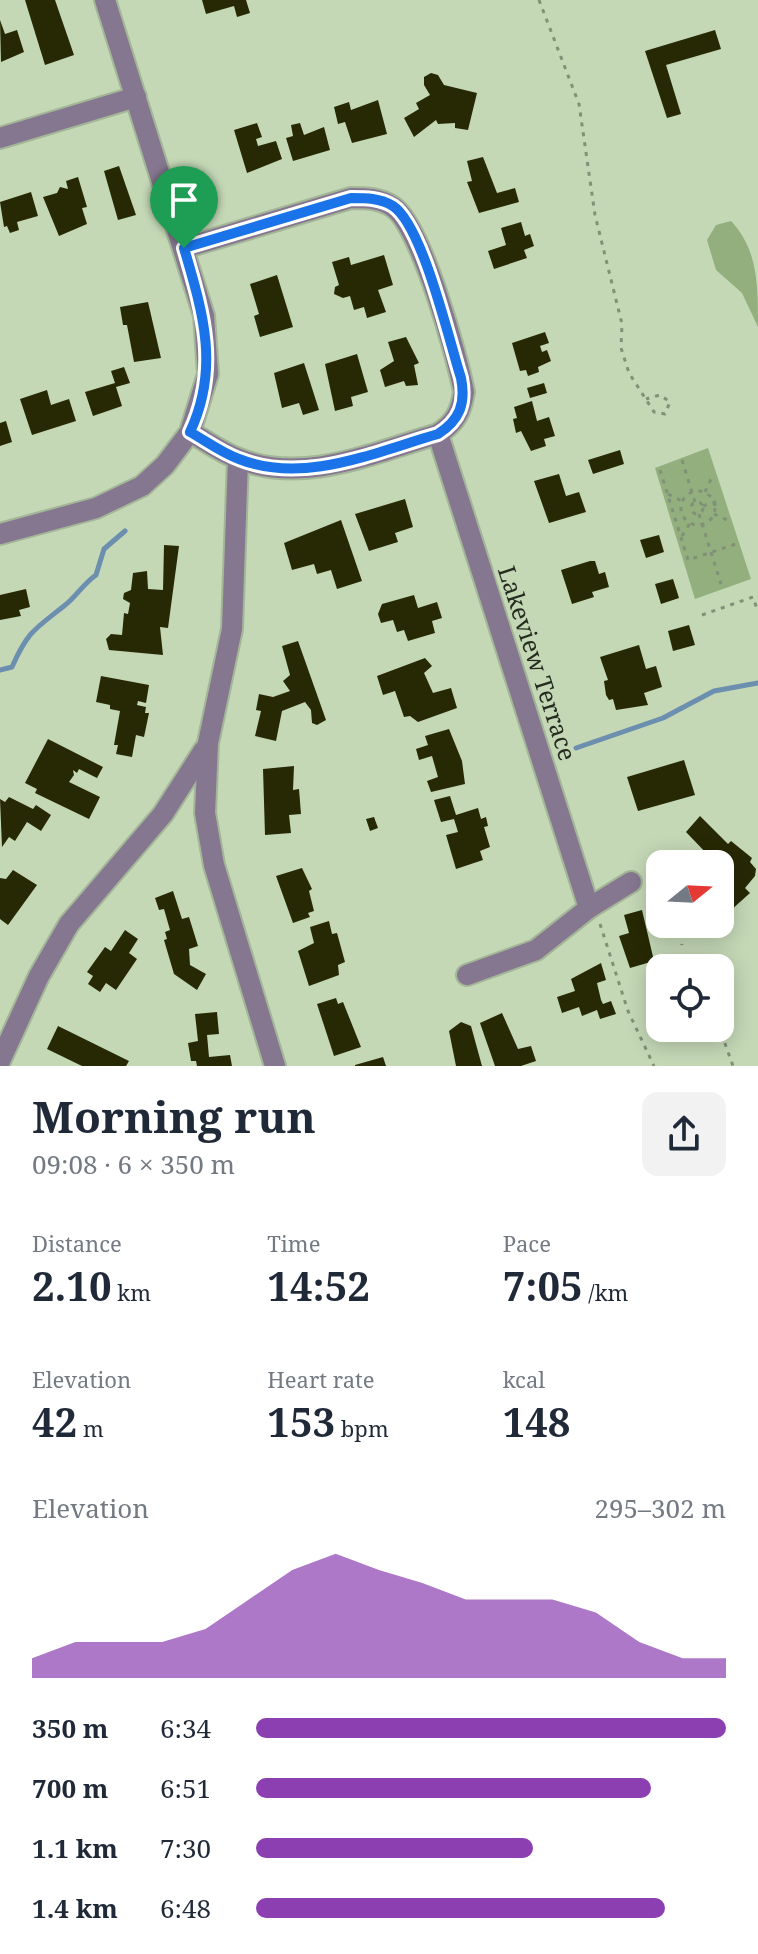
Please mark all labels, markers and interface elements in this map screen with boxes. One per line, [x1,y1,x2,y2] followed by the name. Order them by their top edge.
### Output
[150,166,218,248] pin
[162,178,206,222] icon: arrive
[491,561,585,765] street label: Lakeview Terrace
[646,850,734,938] north arrow
[646,850,734,1042] map controls
[646,954,734,1042] button: locate
[32,1086,316,1146] text: Morning run
[642,1092,726,1176] button: share
[32,1146,235,1182] text: 09:08 · 6 × 350 m
[32,1228,122,1258] text: Distance
[267,1228,320,1258] text: Time
[503,1228,551,1258] text: Pace
[32,1258,112,1313] text: 2.10
[267,1258,370,1313] text: 14:52
[503,1258,583,1313] text: 7:05
[112,1277,151,1307] text: km
[583,1277,628,1307] text: /km
[32,1364,131,1394] text: Elevation
[267,1364,375,1394] text: Heart rate
[503,1364,545,1394] text: kcal
[32,1394,77,1449] text: 42
[267,1394,335,1449] text: 153
[503,1394,570,1449] text: 148
[77,1413,104,1443] text: m
[335,1413,389,1443] text: bpm
[32,1490,149,1526] text: Elevation
[594,1490,726,1526] text: 295–302 m
[32,1710,108,1746] text: 350 m
[160,1710,211,1746] text: 6:34
[32,1770,108,1806] text: 700 m
[160,1770,211,1806] text: 6:51
[32,1830,118,1866] text: 1.1 km
[160,1830,211,1866] text: 7:30
[32,1890,118,1926] text: 1.4 km
[160,1890,211,1926] text: 6:48

